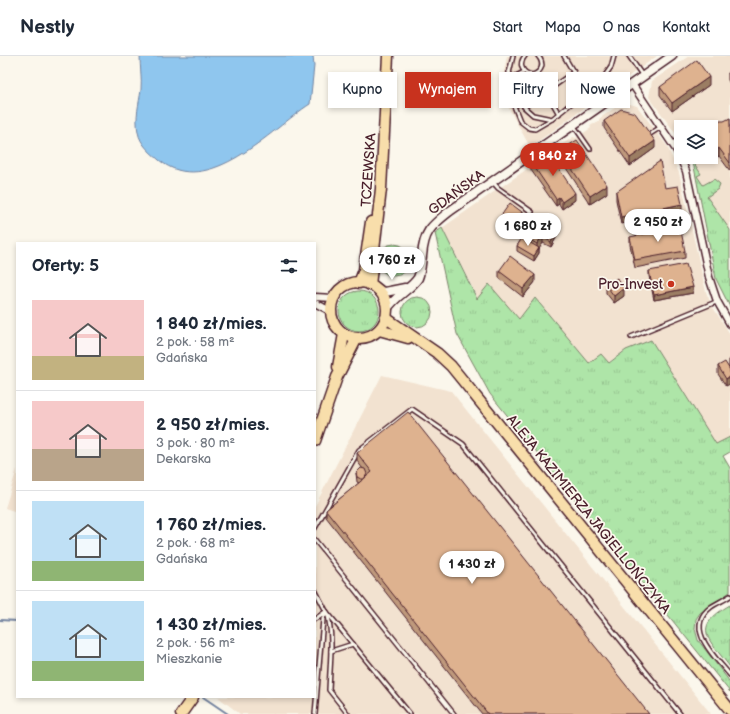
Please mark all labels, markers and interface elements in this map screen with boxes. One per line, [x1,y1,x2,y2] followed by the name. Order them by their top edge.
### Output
[20,16,74,39] text: Nestly
[493,19,523,36] text: Start
[545,19,581,36] text: Mapa
[603,19,640,36] text: O nas
[662,19,710,36] text: Kontakt
[328,72,397,108] chip: Kupno
[405,72,491,108] chip: Wynajem
[499,72,558,108] chip: Filtry
[566,72,630,108] chip: Nowe
[674,120,718,164] map controls
[674,120,718,164] button: layers
[357,132,380,208] street label: TCZEWSKA
[512,143,594,177] pin: 1 840 zł
[529,148,577,164] text: 1 840 zł
[424,165,488,219] street label: GDAŃSKA
[617,209,699,243] pin: 2 950 zł
[487,213,569,247] pin: 1 680 zł
[633,214,683,230] text: 2 950 zł
[504,218,552,234] text: 1 680 zł
[351,247,433,281] pin: 1 760 zł
[369,252,415,268] text: 1 760 zł
[278,255,300,277] icon: filters
[32,256,99,276] text: Oferty: 5
[598,276,664,293] place label: Pro-Invest
[666,279,676,289] marker: Pro-Invest
[156,314,267,334] text: 1 840 zł/mies.
[64,316,112,364] icon: home
[156,334,235,350] text: 2 pok. · 58 m²
[156,350,208,366] text: Gdańska
[503,411,675,618] street label: ALEJA KAZIMIERZA JAGIELLOŃCZYKA
[156,415,269,435] text: 2 950 zł/mies.
[64,417,112,465] icon: home
[156,435,235,451] text: 3 pok. · 80 m²
[156,451,211,467] text: Dekarska
[156,515,266,535] text: 1 760 zł/mies.
[64,517,112,565] icon: home
[156,535,235,551] text: 2 pok. · 68 m²
[156,551,208,567] text: Gdańska
[431,551,513,585] pin: 1 430 zł
[448,556,496,572] text: 1 430 zł
[156,615,266,635] text: 1 430 zł/mies.
[64,617,112,665] icon: home
[156,635,235,651] text: 2 pok. · 56 m²
[156,651,222,667] text: Mieszkanie

